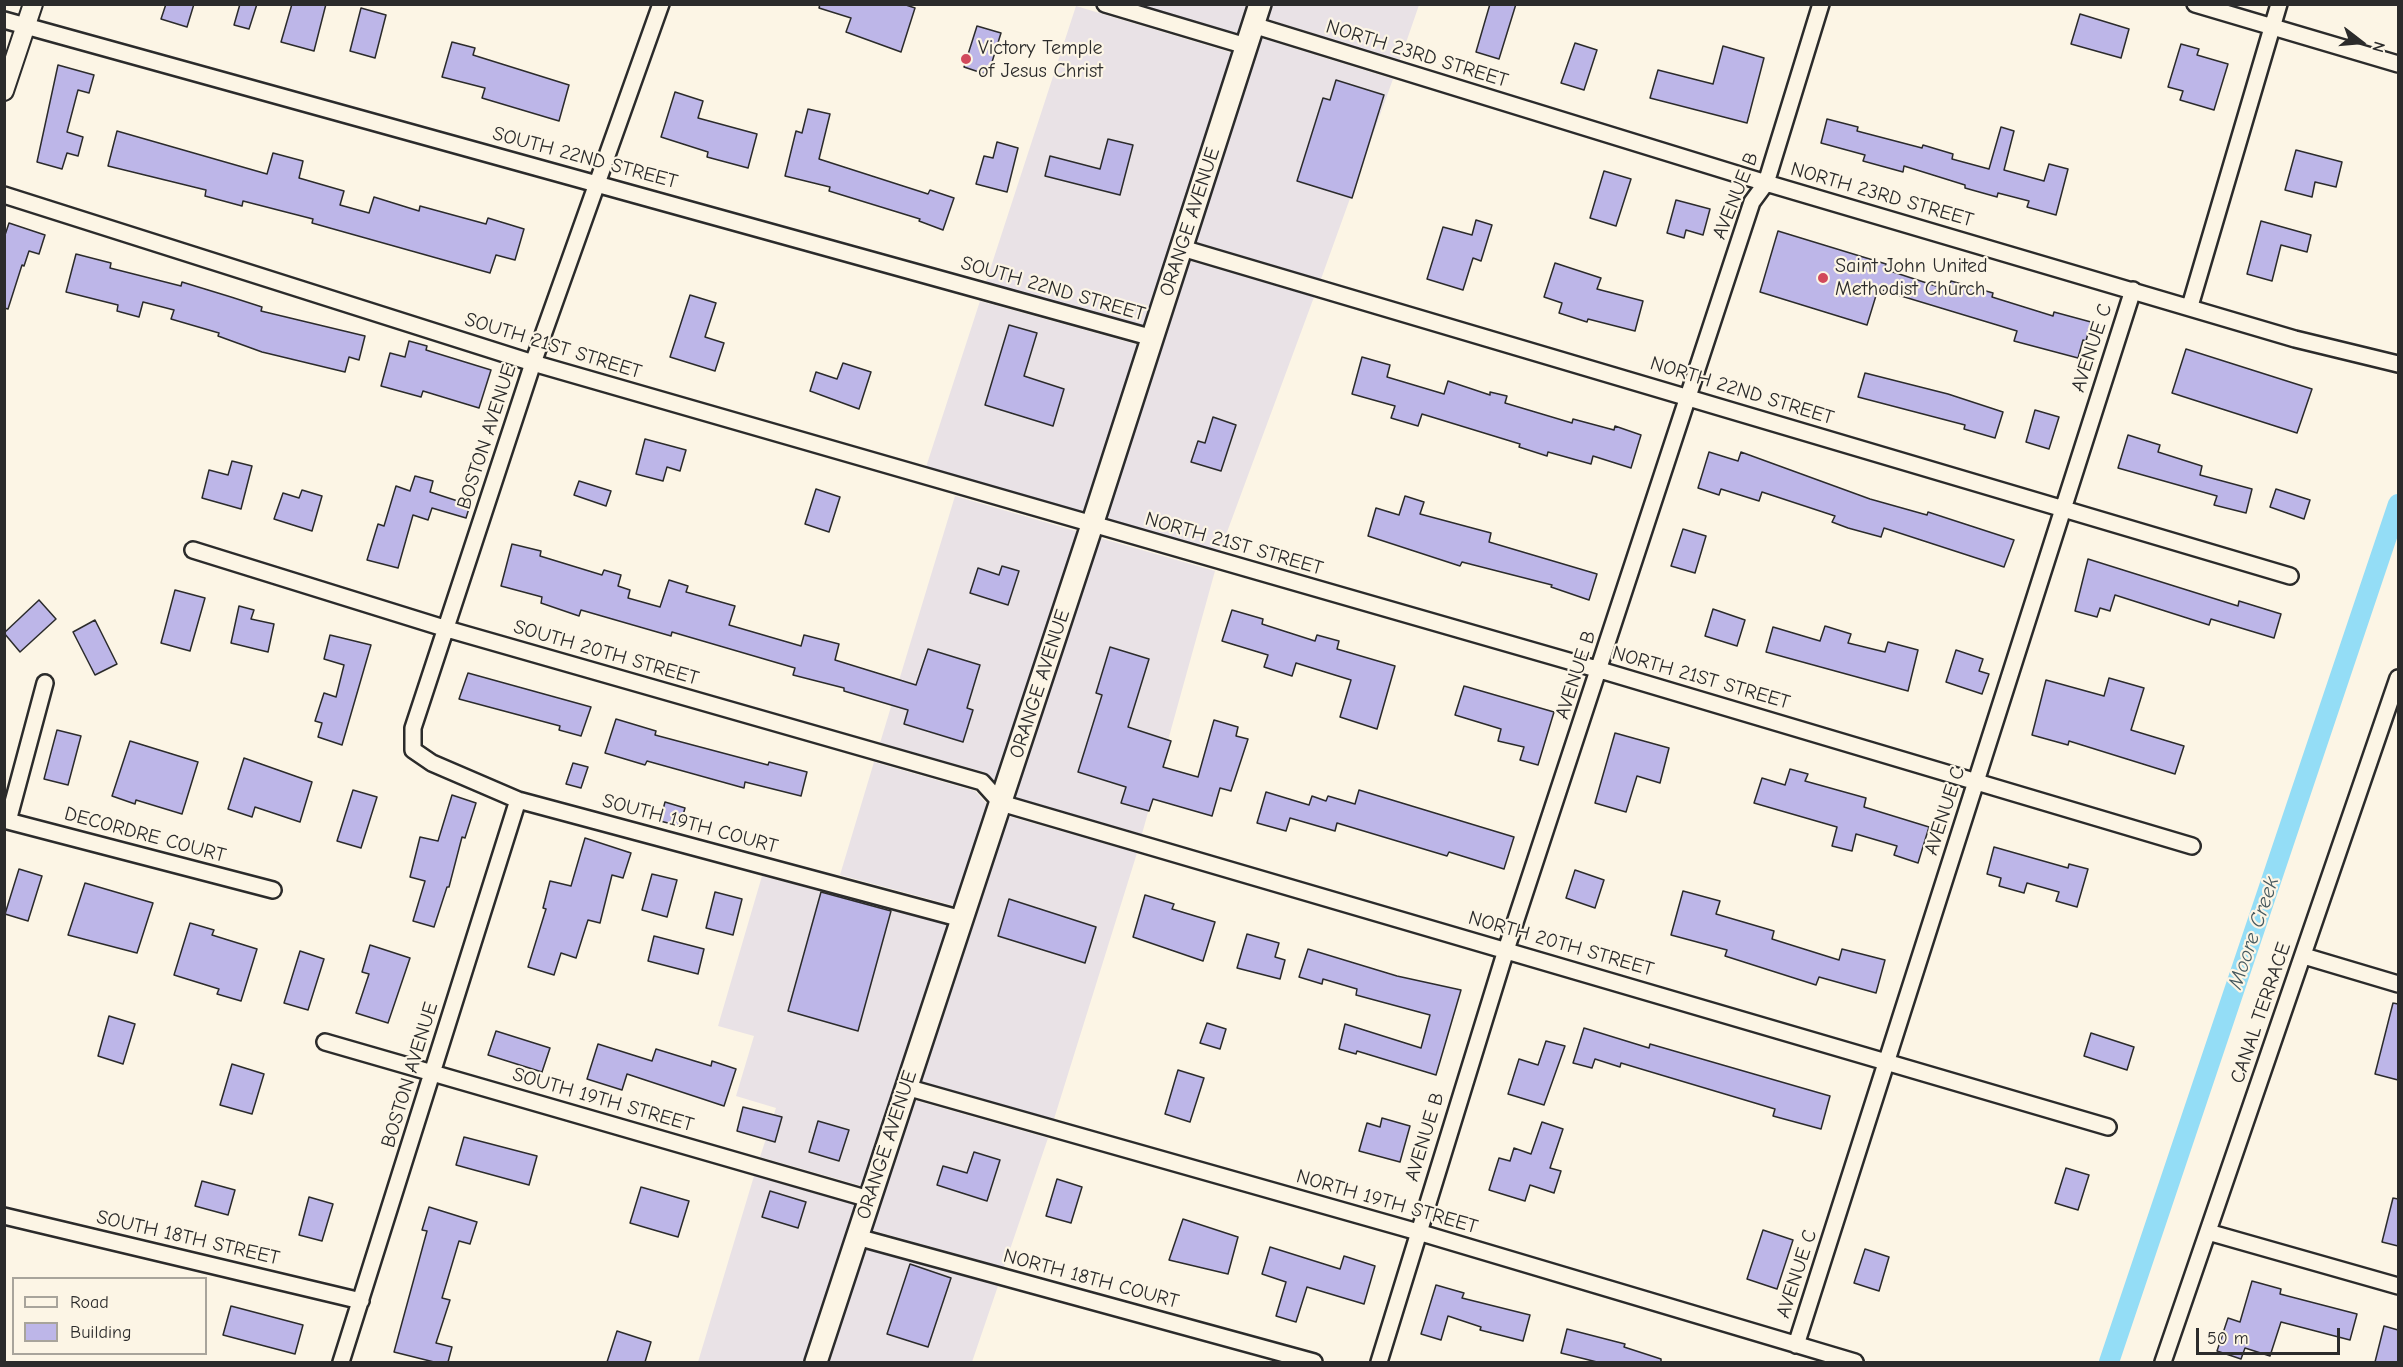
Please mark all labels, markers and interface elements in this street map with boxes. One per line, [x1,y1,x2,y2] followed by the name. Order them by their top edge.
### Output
[2331,12,2391,72] north arrow
[1323,15,1511,93] street label: NORTH 23RD STREET
[978,36,1103,83] place label: Victory Temple of Jesus Christ
[2368,39,2388,54] text: N
[959,52,973,66] marker: Victory Temple of Jesus Christ
[490,122,680,194] street label: SOUTH 22ND STREET
[1155,144,1225,300] street label: ORANGE AVENUE
[1708,149,1764,243] street label: AVENUE B
[1788,157,1976,233] street label: NORTH 23RD STREET
[958,251,1148,327] street label: SOUTH 22ND STREET
[1835,254,1988,301] place label: Saint John United Methodist Church
[1816,271,1830,285] marker: Saint John United Methodist Church
[2066,301,2118,395] street label: AVENUE C
[462,308,644,384] street label: SOUTH 21ST STREET
[1647,352,1837,430] street label: NORTH 22ND STREET
[452,362,522,512] street label: BOSTON AVENUE
[1142,507,1326,581] street label: NORTH 21ST STREET
[1005,606,1075,762] street label: ORANGE AVENUE
[511,615,701,691] street label: SOUTH 20TH STREET
[1550,628,1602,722] street label: AVENUE B
[1609,641,1793,715] street label: NORTH 21ST STREET
[1919,764,1971,858] street label: AVENUE C
[600,789,780,859] street label: SOUTH 19TH COURT
[62,802,228,868] street label: DECORDRE COURT
[2223,874,2285,992] water label: Moore Creek
[1466,906,1656,982] street label: NORTH 20TH STREET
[2226,939,2296,1087] street label: CANAL TERRACE
[376,999,444,1151] street label: BOSTON AVENUE
[510,1063,696,1137] street label: SOUTH 19TH STREET
[852,1067,922,1223] street label: ORANGE AVENUE
[1400,1090,1450,1184] street label: AVENUE B
[1294,1165,1480,1239] street label: NORTH 19TH STREET
[94,1205,282,1271] street label: SOUTH 18TH STREET
[1771,1227,1823,1321] street label: AVENUE C
[1001,1244,1181,1314] street label: NORTH 18TH COURT
[12,1277,207,1355] legend
[70,1292,109,1313] text: Road
[2199,1316,2343,1354] scale bar
[70,1322,132,1343] text: Building
[2207,1328,2249,1349] text: 50 m

